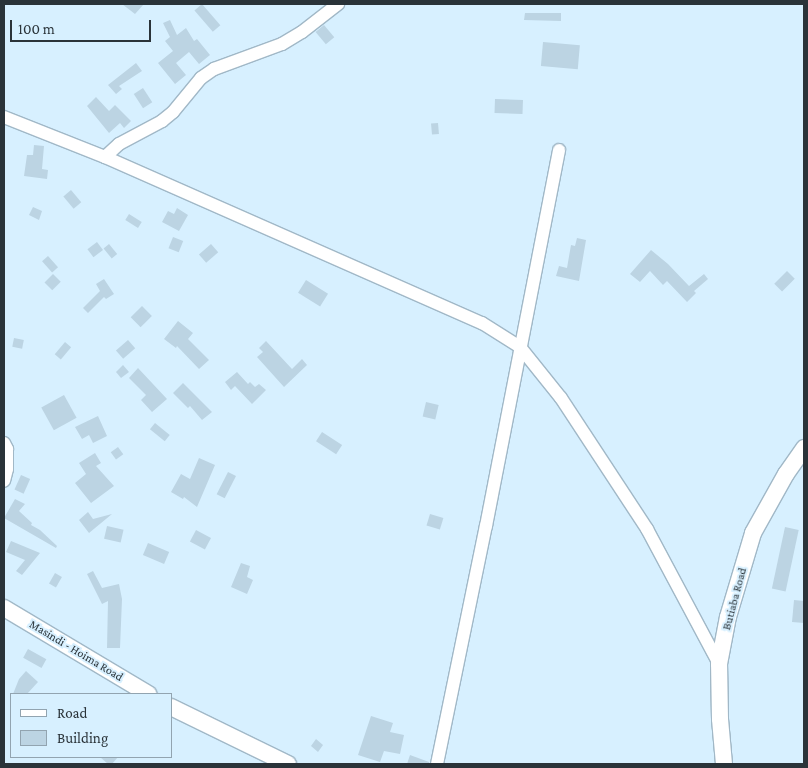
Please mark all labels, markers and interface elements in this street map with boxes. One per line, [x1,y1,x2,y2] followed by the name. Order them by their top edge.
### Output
[12,10,154,42] scale bar
[18,21,55,37] text: 100 m
[720,566,750,632] street label: Butiaba Road
[26,617,126,685] street label: Masindi - Hoima Road
[10,693,172,758] legend
[57,705,87,721] text: Road
[57,730,108,746] text: Building

